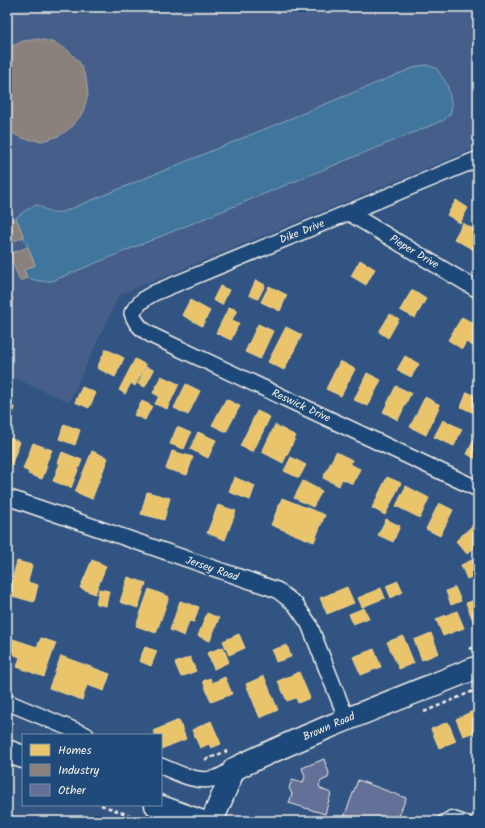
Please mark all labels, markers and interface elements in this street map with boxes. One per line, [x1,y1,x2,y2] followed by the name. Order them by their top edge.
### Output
[277,215,327,249] street label: Dike Drive
[386,230,442,274] street label: Pieper Drive
[268,384,334,428] street label: Reswick Drive
[183,552,241,587] street label: Jersey Road
[300,708,358,746] street label: Brown Road
[22,734,162,806] legend
[58,741,92,760] text: Homes
[58,761,100,780] text: Industry
[58,781,87,800] text: Other

